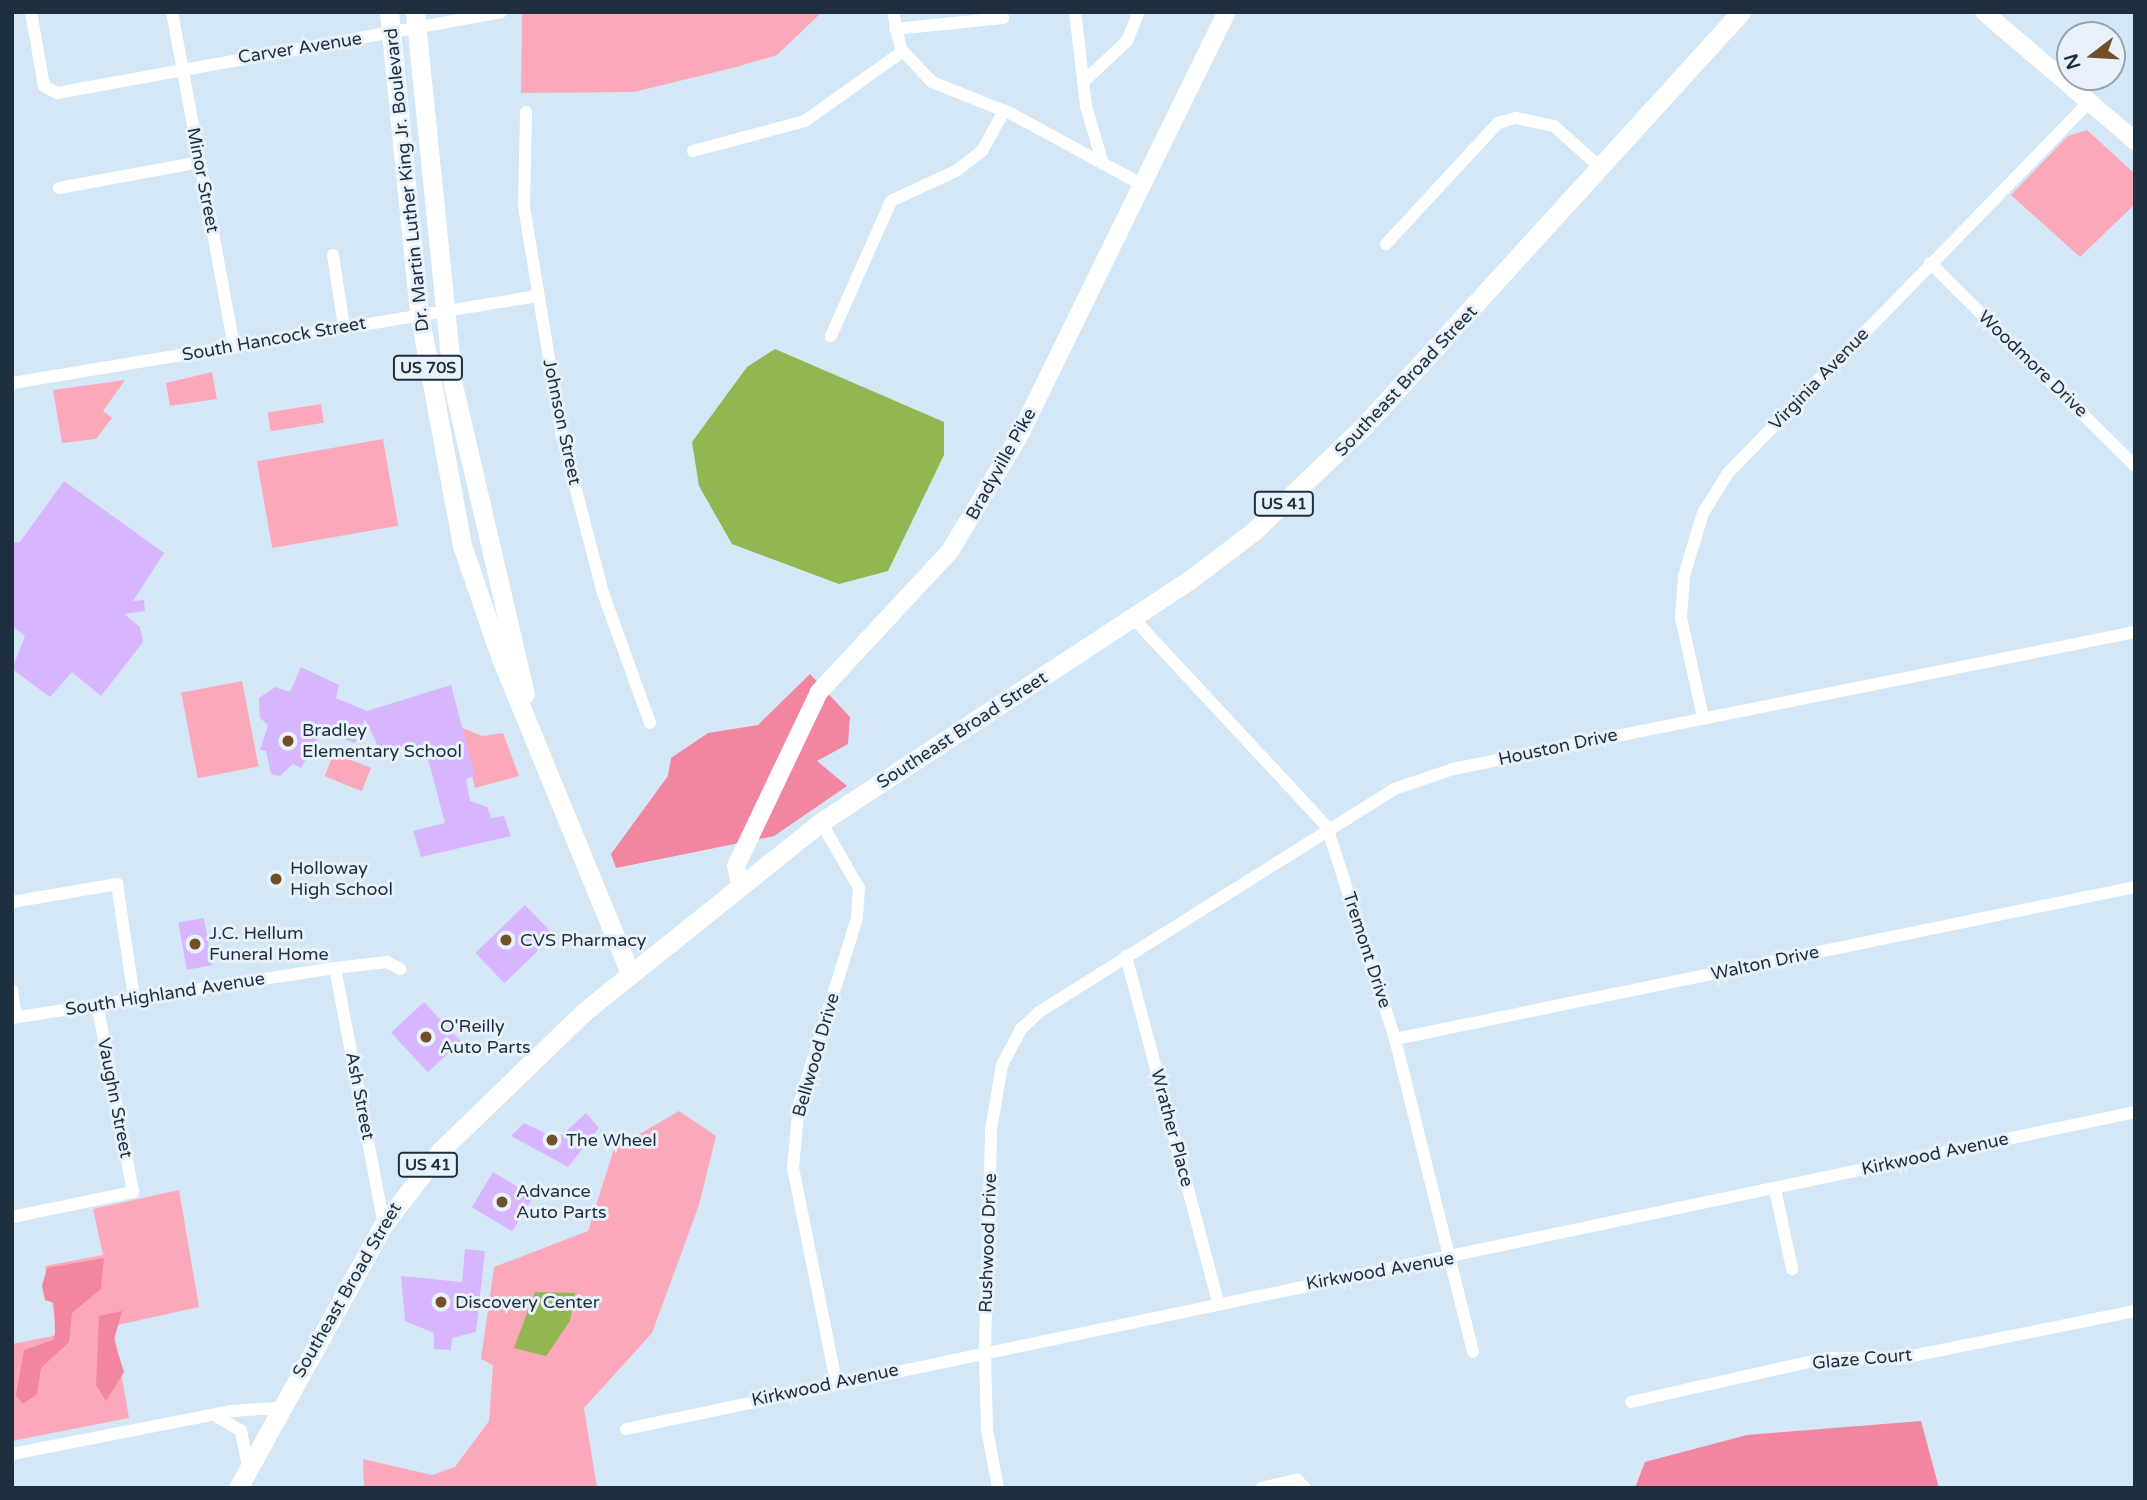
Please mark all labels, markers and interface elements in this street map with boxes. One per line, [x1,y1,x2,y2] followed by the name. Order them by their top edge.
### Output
[2056,21,2126,91] north arrow
[380,27,434,333] street label: Dr. Martin Luther King Jr. Boulevard
[237,28,363,68] street label: Carver Avenue
[2060,51,2086,72] text: N
[182,126,224,234] street label: Minor Street
[1330,301,1482,461] street label: Southeast Broad Street
[1974,306,2092,422] street label: Woodmore Drive
[180,312,368,366] street label: South Hancock Street
[1765,323,1873,435] street label: Virginia Avenue
[391,356,465,380] road number: US 70S
[538,357,586,487] street label: Johnson Street
[961,404,1041,524] street label: Bradyville Pike
[1252,491,1316,516] road number: US 41
[873,667,1051,793] street label: Southeast Broad Street
[302,720,462,762] place label: Bradley Elementary School
[1496,724,1620,770] street label: Houston Drive
[280,733,296,749] marker: Bradley Elementary School
[290,858,393,900] place label: Holloway High School
[268,871,284,887] marker: Holloway High School
[1338,889,1396,1011] street label: Tremont Drive
[209,923,329,965] place label: J.C. Hellum Funeral Home
[520,929,647,951] place label: CVS Pharmacy
[498,932,514,948] marker: CVS Pharmacy
[187,936,203,952] marker: J.C. Hellum Funeral Home
[1709,941,1821,985] street label: Walton Drive
[64,968,266,1020] street label: South Highland Avenue
[788,991,844,1119] street label: Bellwood Drive
[440,1016,531,1058] place label: O'Reilly Auto Parts
[418,1029,434,1045] marker: O'Reilly Auto Parts
[93,1036,137,1160] street label: Vaughn Street
[341,1050,379,1142] street label: Ash Street
[1146,1067,1198,1189] street label: Wrather Place
[1860,1128,2010,1180] street label: Kirkwood Avenue
[566,1129,657,1151] place label: The Wheel
[544,1132,560,1148] marker: The Wheel
[396,1152,460,1177] road number: US 41
[975,1173,1001,1313] street label: Rushwood Drive
[516,1181,607,1224] place label: Advance Auto Parts
[494,1194,510,1210] marker: Advance Auto Parts
[288,1199,406,1381] street label: Southeast Broad Street
[1304,1247,1456,1295] street label: Kirkwood Avenue
[455,1291,600,1313] place label: Discovery Center
[433,1294,449,1310] marker: Discovery Center
[1811,1344,1913,1374] street label: Glaze Court
[750,1359,900,1411] street label: Kirkwood Avenue

